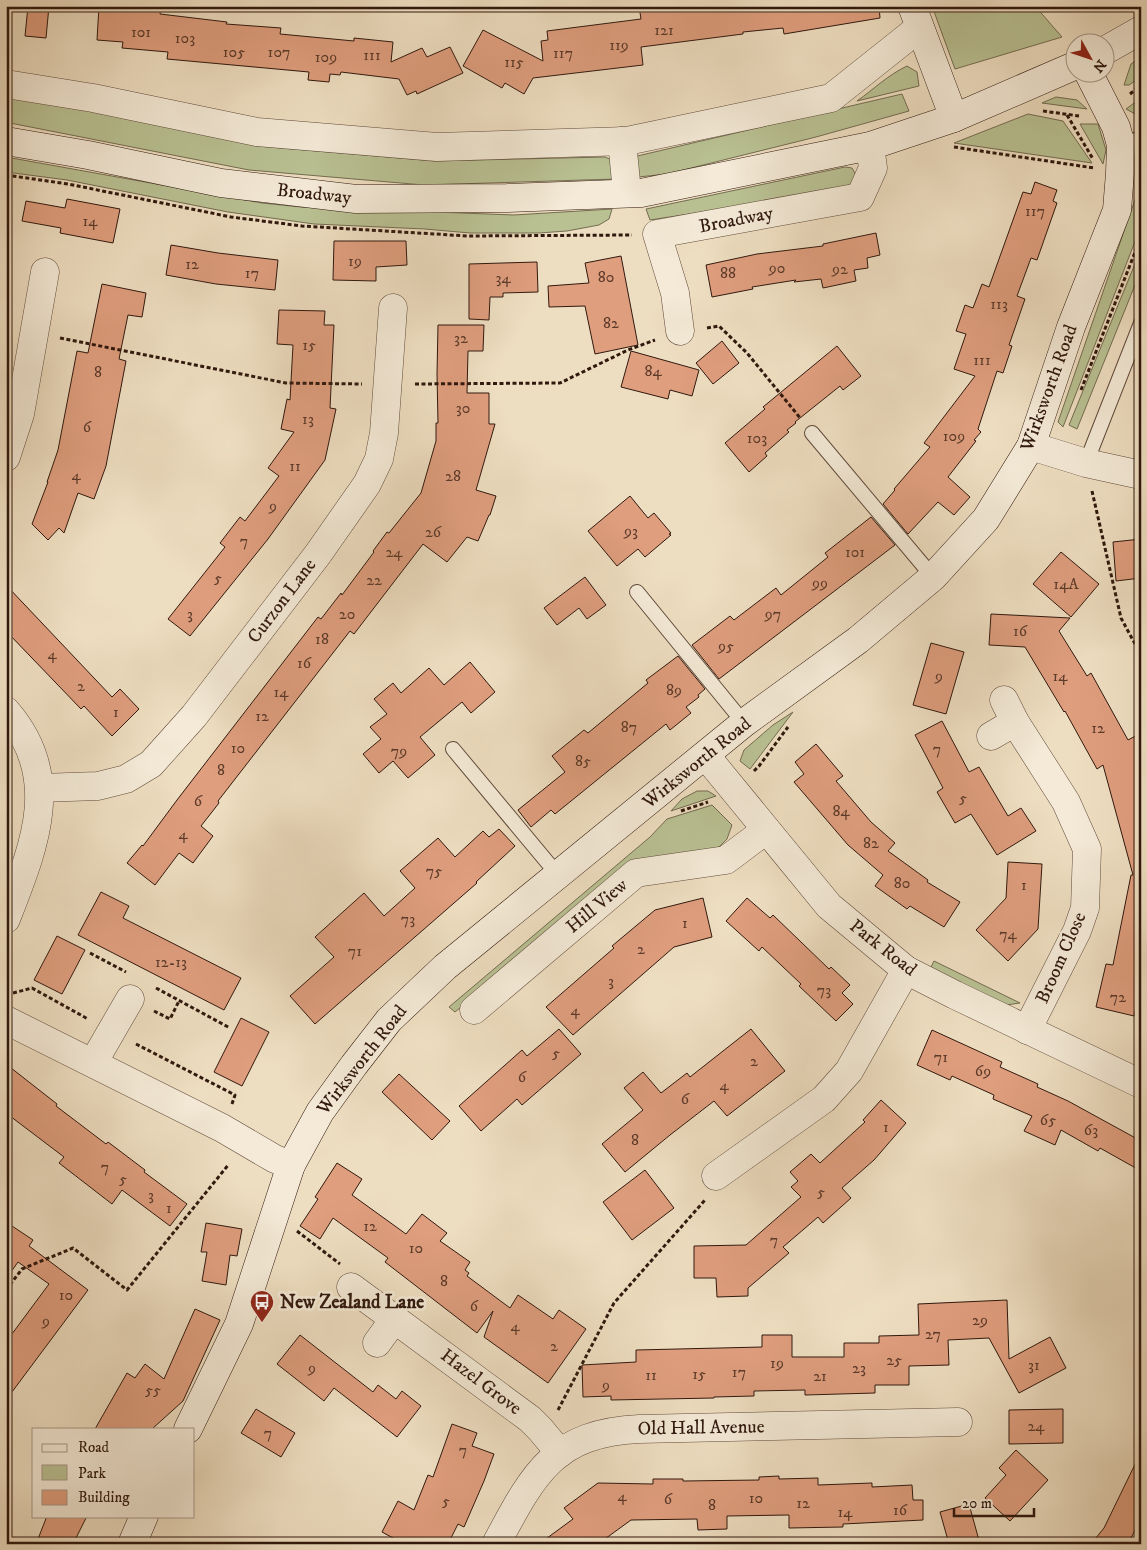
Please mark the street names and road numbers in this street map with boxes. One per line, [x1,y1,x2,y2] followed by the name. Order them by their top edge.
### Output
[276,179,353,209] street label: Broadway
[697,201,776,238] street label: Broadway
[1015,321,1083,455] street label: Wirksworth Road
[243,554,321,648] street label: Curzon Lane
[637,712,756,814] street label: Wirksworth Road
[562,874,632,938] street label: Hill View
[1031,909,1091,1007] street label: Broom Close
[845,915,922,982] street label: Park Road
[311,1000,412,1120] street label: Wirksworth Road
[436,1344,526,1420] street label: Hazel Grove
[637,1415,765,1441] street label: Old Hall Avenue

